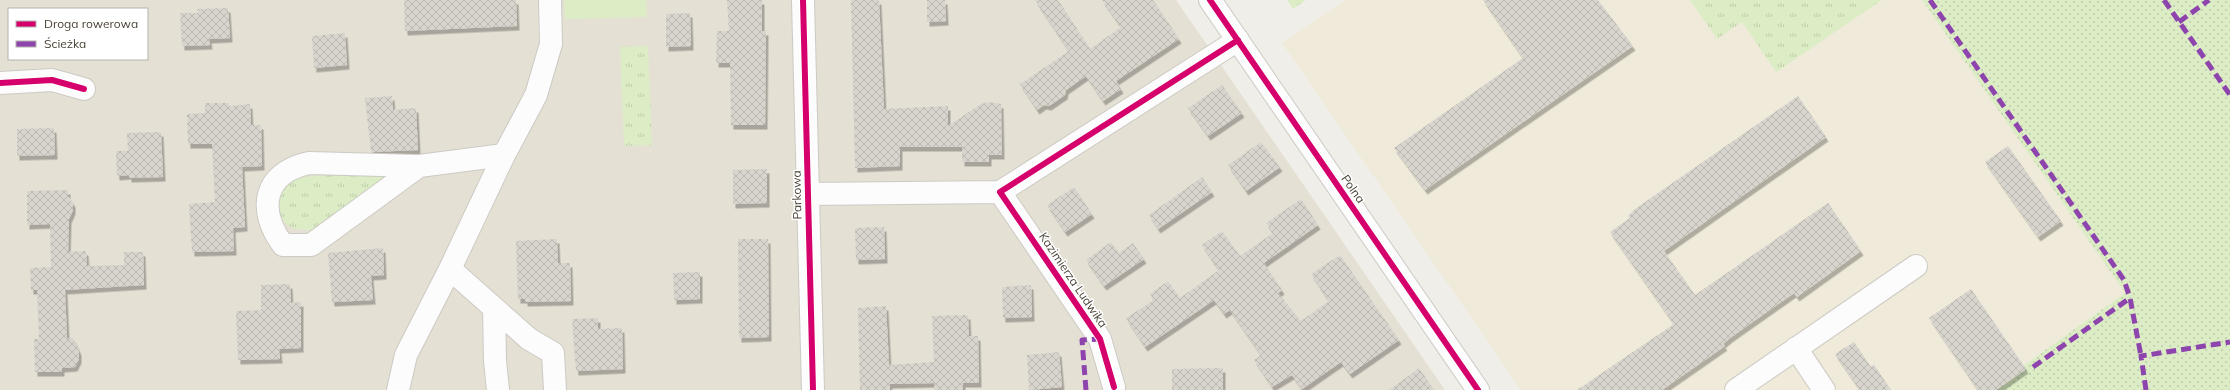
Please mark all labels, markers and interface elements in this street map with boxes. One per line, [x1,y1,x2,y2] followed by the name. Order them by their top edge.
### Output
[8,8,148,60] legend
[44,16,138,31] text: Droga rowerowa
[44,36,86,51] text: Ścieżka
[789,170,804,220] street label: Parkowa
[1338,172,1369,206] street label: Polna
[1036,229,1111,330] street label: Kazimierza Ludwika

